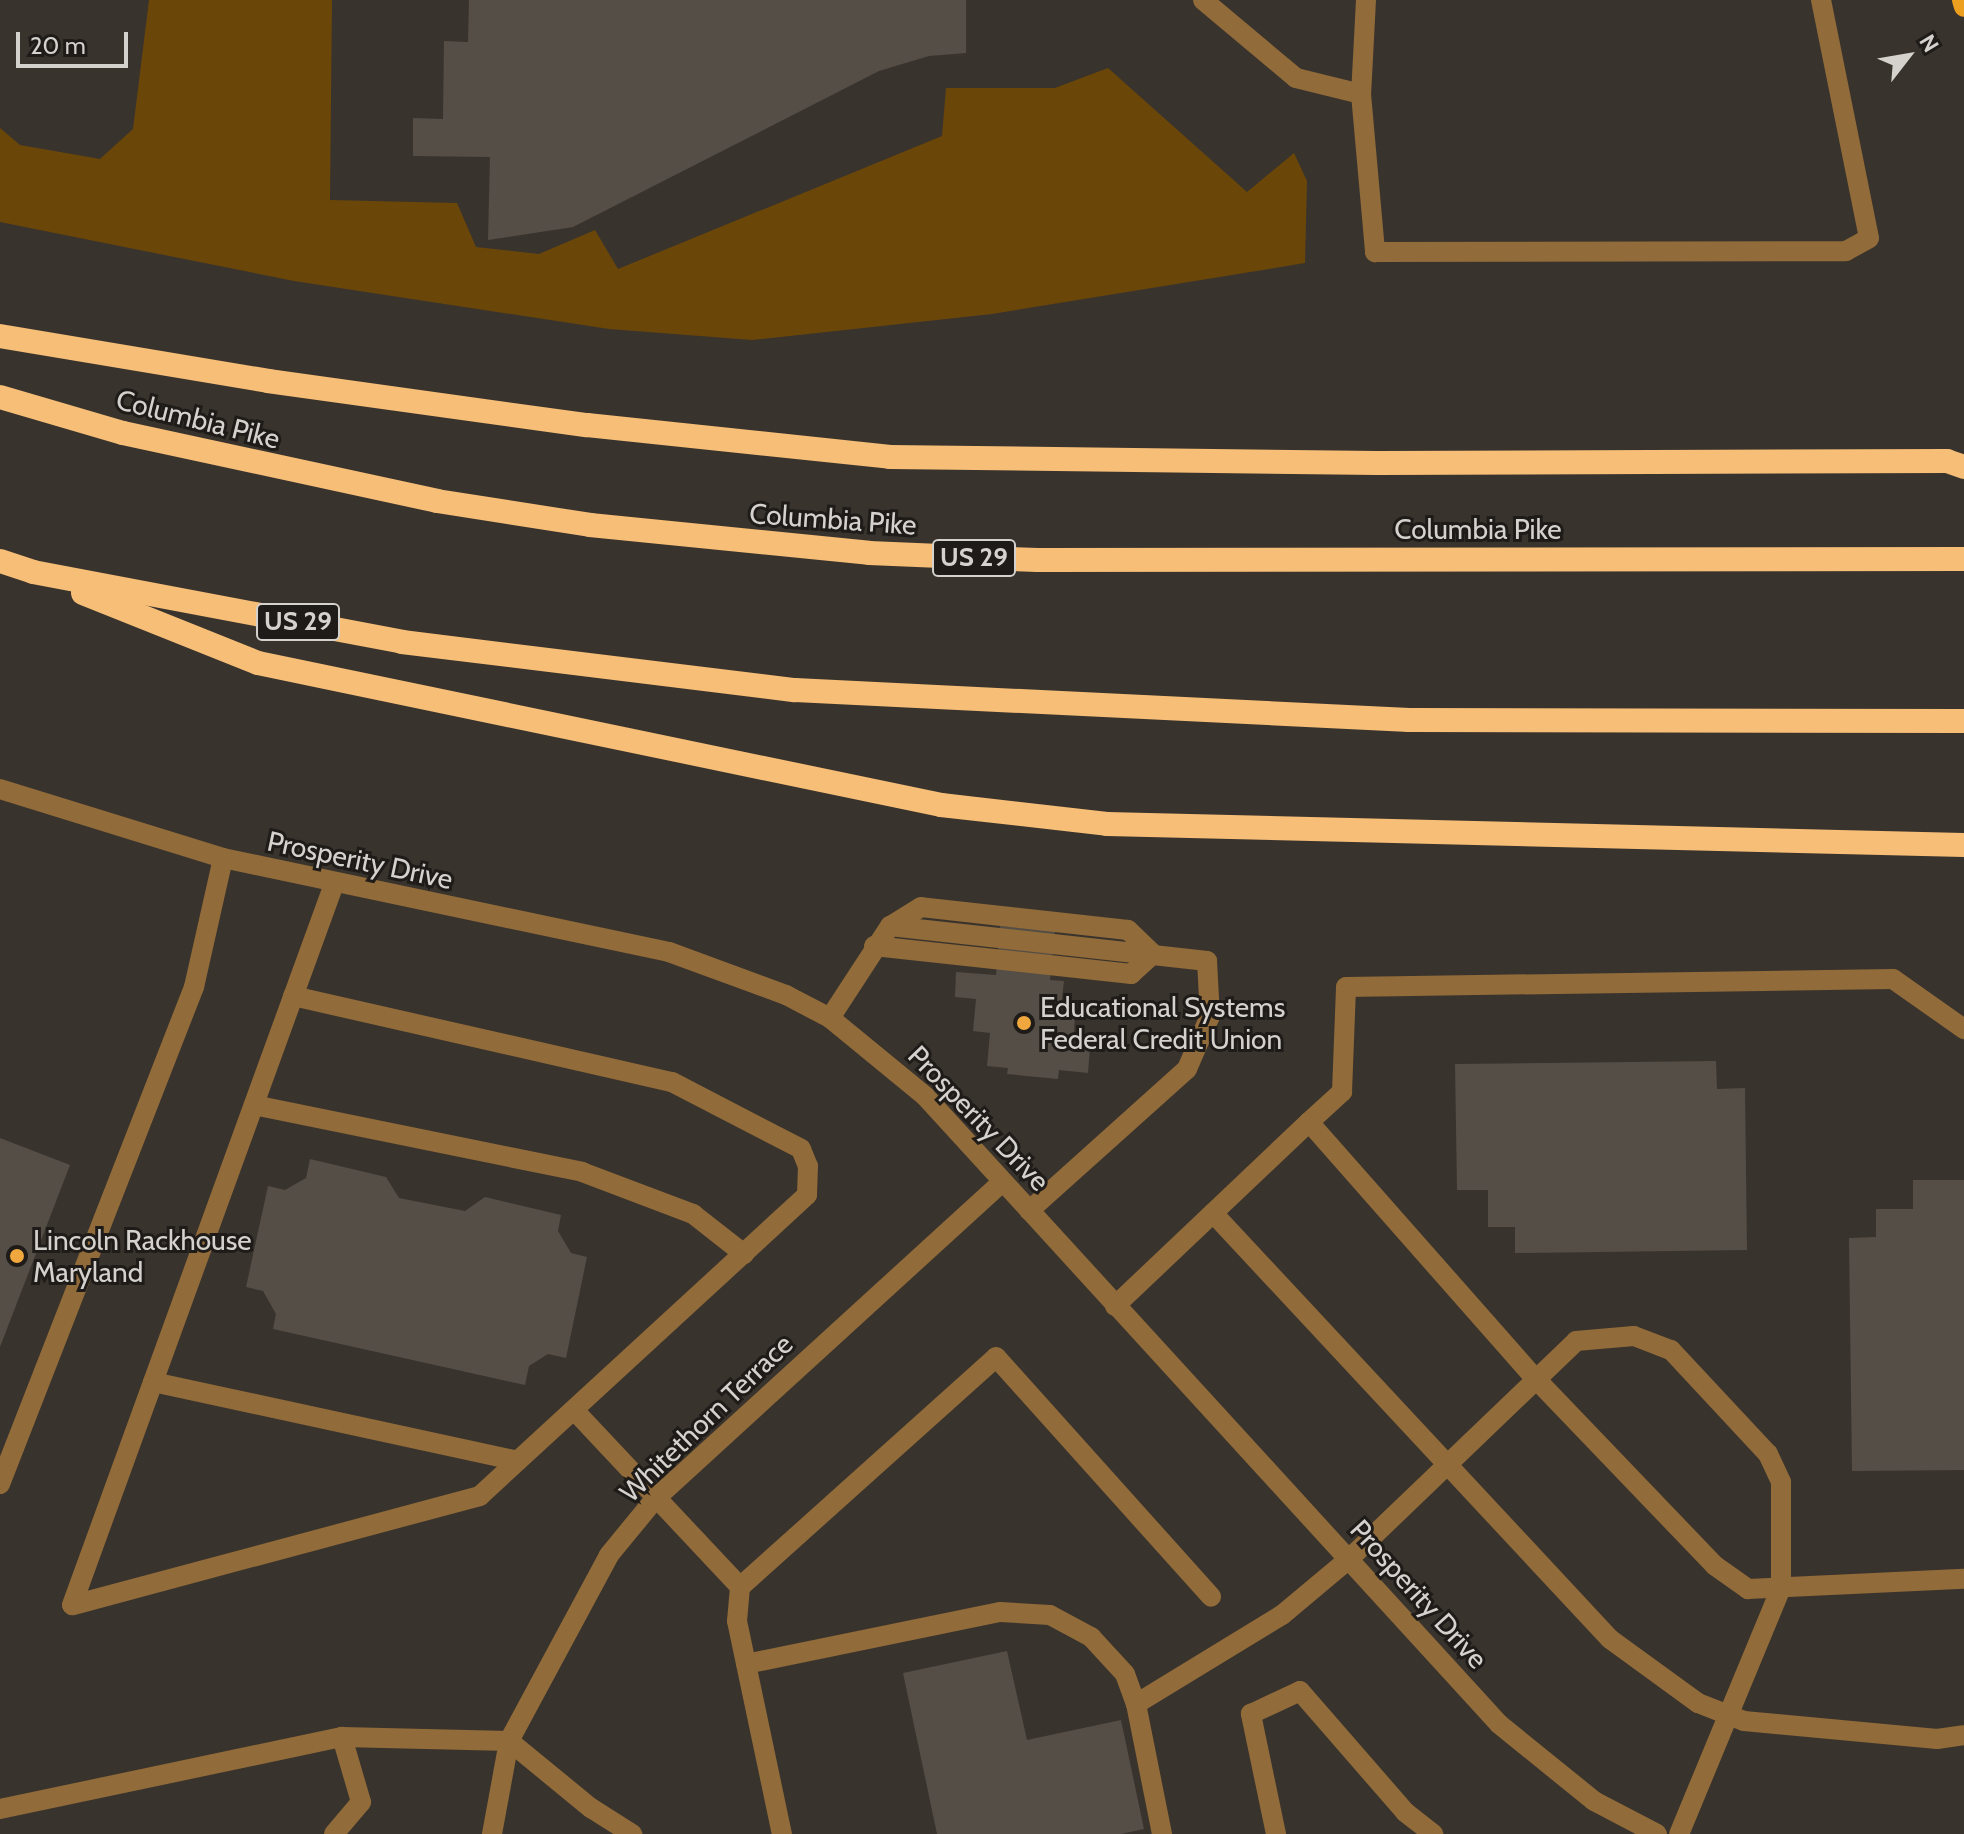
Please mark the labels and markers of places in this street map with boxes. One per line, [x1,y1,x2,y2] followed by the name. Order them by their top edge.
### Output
[1040,990,1285,1056] place label: Educational Systems Federal Credit Union
[1015,1014,1033,1032] marker: Educational Systems Federal Credit Union
[33,1223,252,1289] place label: Lincoln Rackhouse Maryland
[8,1247,26,1265] marker: Lincoln Rackhouse Maryland

